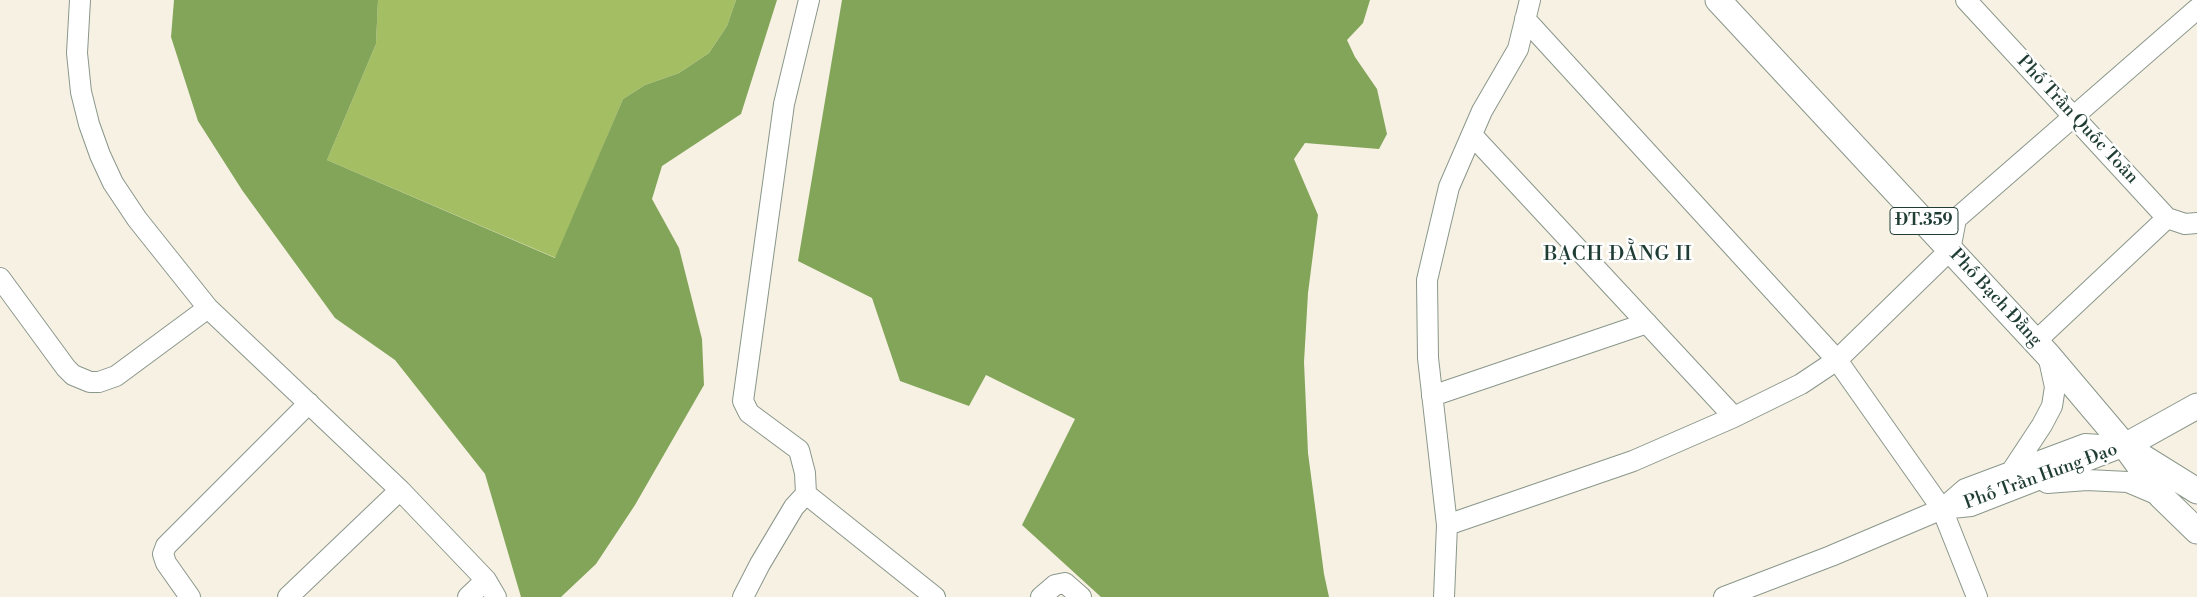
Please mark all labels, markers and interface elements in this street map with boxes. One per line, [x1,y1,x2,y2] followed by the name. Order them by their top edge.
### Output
[2012,51,2142,189] street label: Phố Trần Quốc Toản
[1890,208,1958,235] road number: ĐT.359
[1542,243,1694,267] district label: BẠCH ĐẰNG II
[1944,245,2046,351] street label: Phố Bạch Đằng
[1961,439,2121,515] street label: Phố Trần Hưng Đạo

